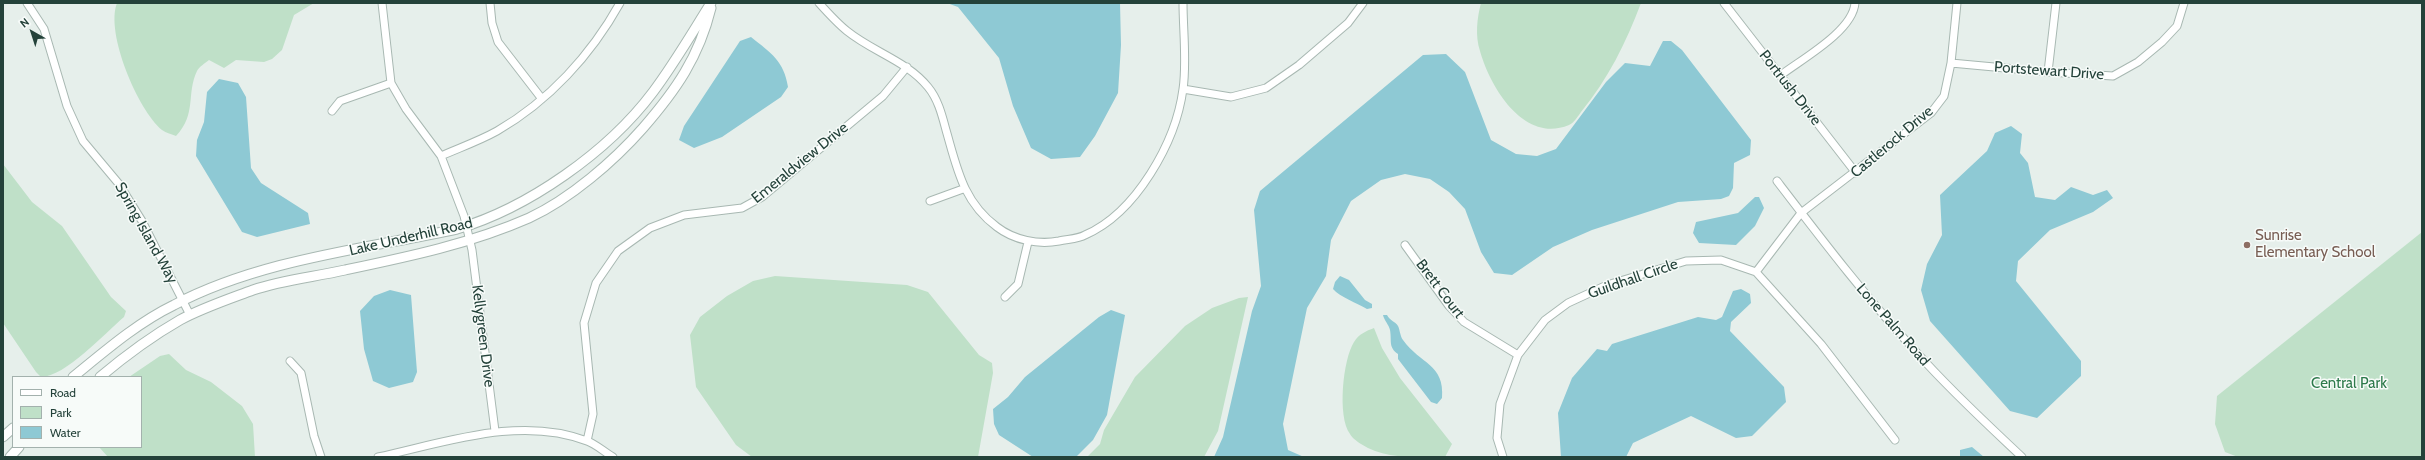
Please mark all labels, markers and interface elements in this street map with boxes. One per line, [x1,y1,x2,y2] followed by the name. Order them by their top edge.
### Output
[12,12,52,52] north arrow
[17,15,32,31] text: N
[1755,47,1825,129] street label: Portrush Drive
[1993,58,2105,84] street label: Portstewart Drive
[1847,102,1937,182] street label: Castlerock Drive
[748,119,852,207] street label: Emeraldview Drive
[111,179,181,287] street label: Spring Island Way
[347,214,475,260] street label: Lake Underhill Road
[2255,227,2375,262] place label: Sunrise Elementary School
[2242,240,2252,250] marker: Sunrise Elementary School
[1586,255,1680,303] street label: Guildhall Circle
[1412,256,1468,322] street label: Brett Court
[1852,280,1934,370] street label: Lone Palm Road
[468,284,498,388] street label: Kellygreen Drive
[2311,375,2387,393] park label: Central Park
[12,376,142,448] legend
[50,385,76,400] text: Road
[50,405,72,420] text: Park
[50,425,80,440] text: Water

